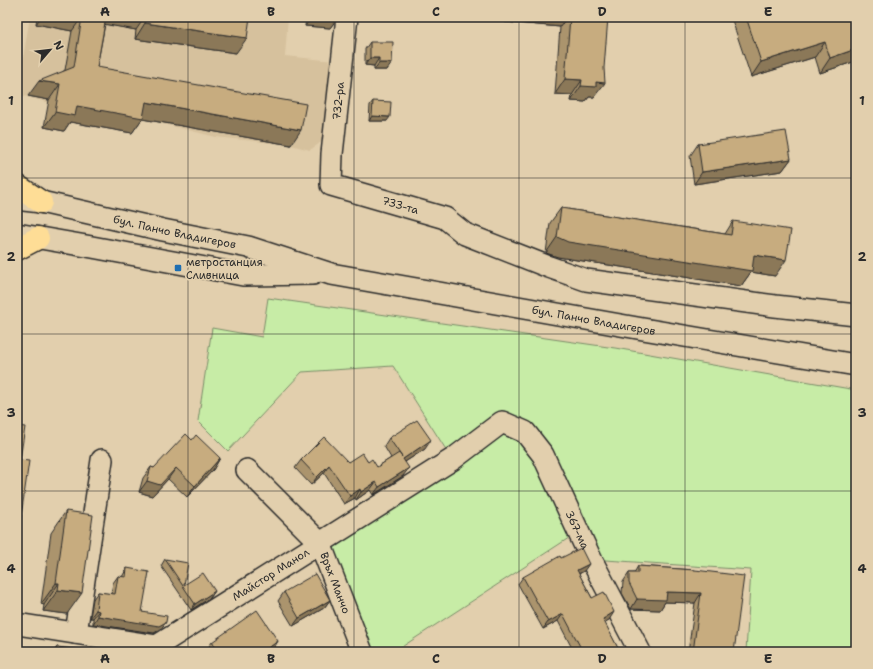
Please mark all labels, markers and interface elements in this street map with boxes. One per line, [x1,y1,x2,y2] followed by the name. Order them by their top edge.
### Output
[100,3,110,20] text: A
[267,3,275,20] text: B
[432,3,440,20] text: C
[597,3,607,20] text: D
[764,3,773,20] text: E
[30,30,70,70] north arrow
[50,38,67,53] text: N
[329,81,348,121] street label: 732-ра
[8,92,14,109] text: 1
[859,92,865,109] text: 1
[380,193,420,218] street label: 733-та
[112,212,238,252] street label: бул. Панчо Владигеров
[6,248,16,265] text: 2
[857,248,867,265] text: 2
[186,255,263,283] place label: метростанция Сливница
[173,263,183,273] marker: метростанция Сливница
[531,303,657,339] street label: бул. Панчо Владигеров
[6,404,16,421] text: 3
[857,404,867,421] text: 3
[562,508,593,552] street label: 367-ма
[229,545,312,605] street label: Майстор Манол
[316,550,354,616] street label: Връх Манчо
[6,560,16,577] text: 4
[857,560,867,577] text: 4
[100,650,110,667] text: A
[267,650,275,667] text: B
[432,650,440,667] text: C
[597,650,607,667] text: D
[764,650,773,667] text: E

